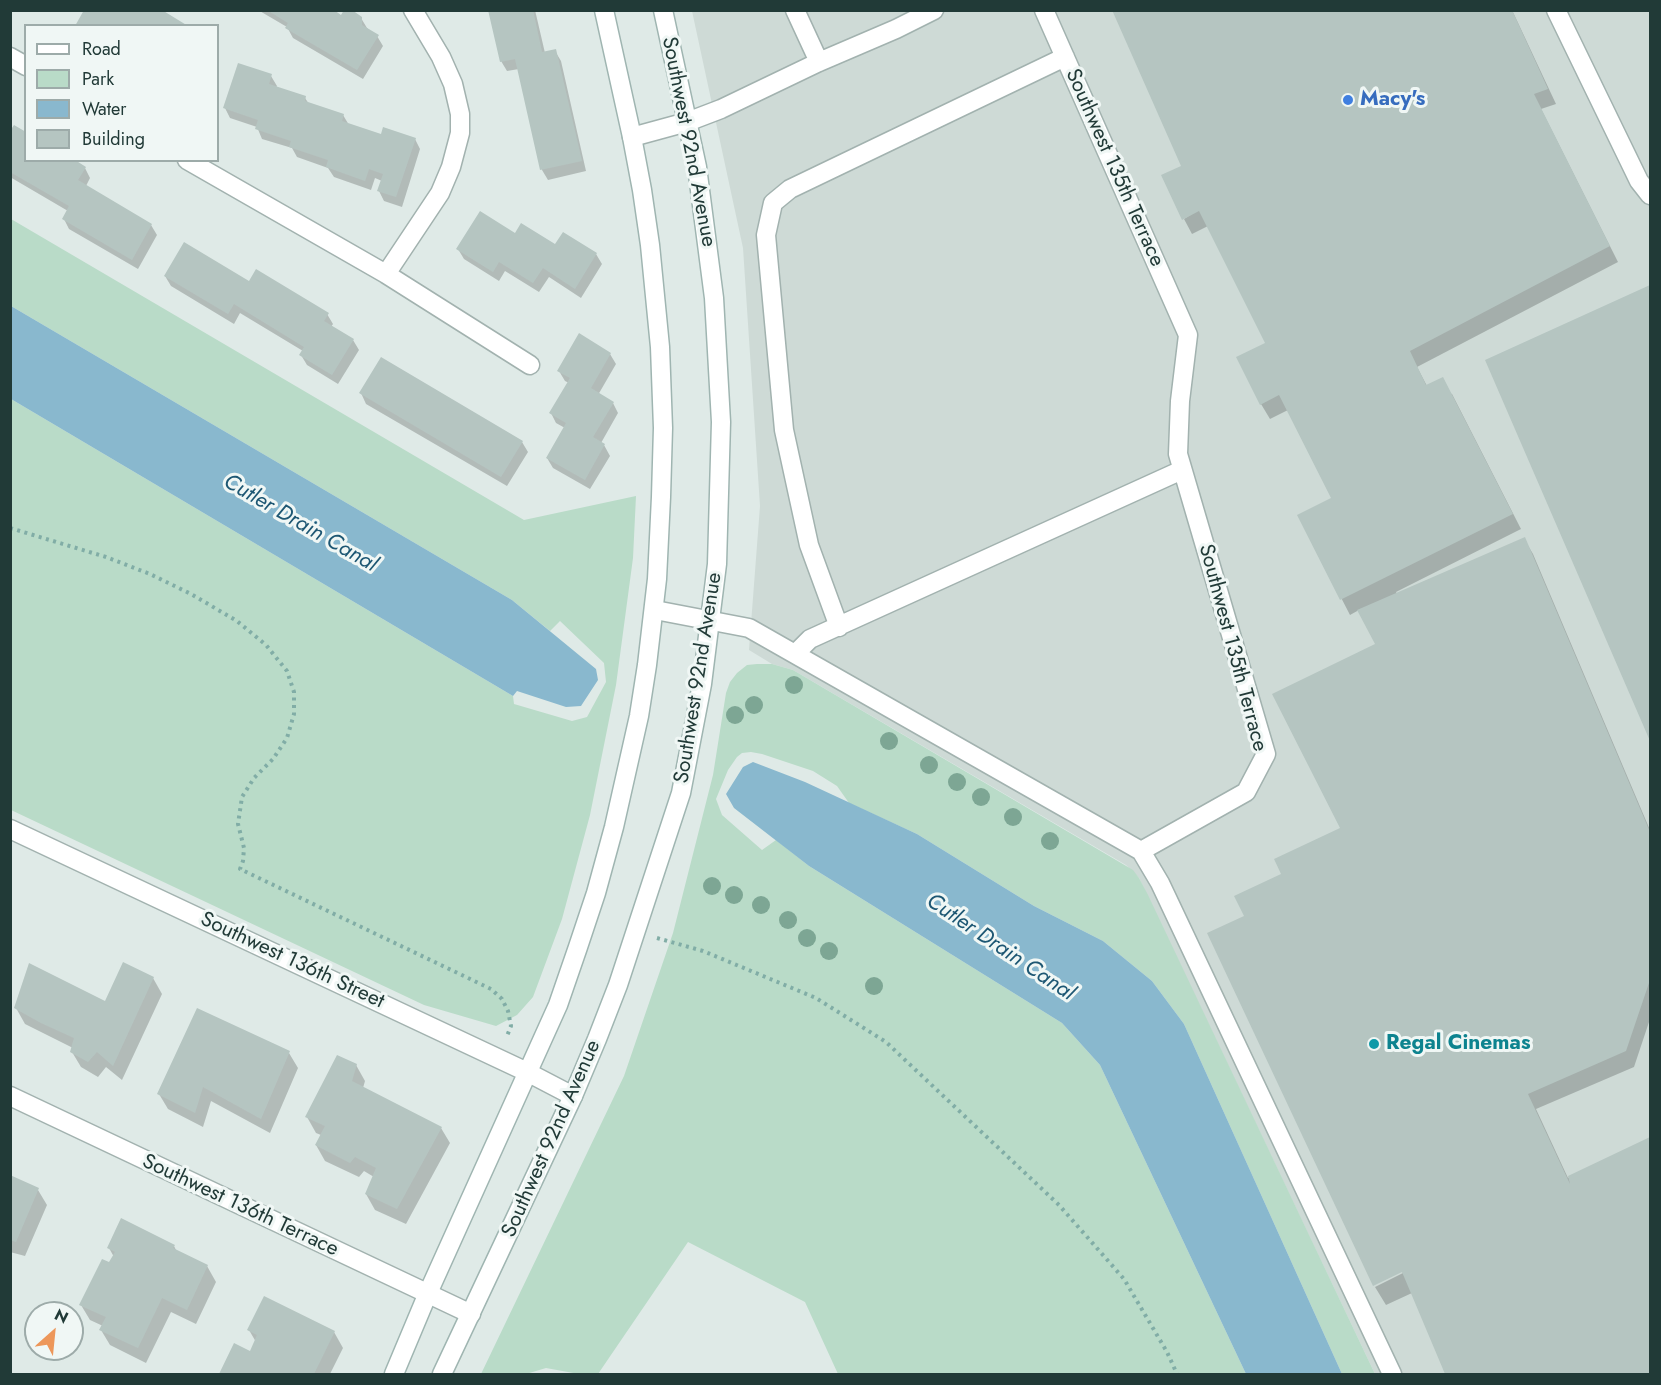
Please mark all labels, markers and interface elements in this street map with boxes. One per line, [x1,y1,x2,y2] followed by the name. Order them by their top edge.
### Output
[24,24,219,162] legend
[655,35,721,249] street label: Southwest 92nd Avenue
[82,36,121,62] text: Road
[1059,65,1169,271] street label: Southwest 135th Terrace
[82,66,114,92] text: Park
[1360,87,1425,113] place label: Macy's
[1341,93,1355,107] marker: Macy's
[82,96,126,122] text: Water
[82,126,145,152] text: Building
[218,469,382,579] water label: Cutler Drain Canal
[1192,542,1272,754] street label: Southwest 135th Terrace
[670,571,728,785] street label: Southwest 92nd Avenue
[921,889,1079,1007] water label: Cutler Drain Canal
[196,907,388,1015] street label: Southwest 136th Street
[1386,1031,1530,1057] place label: Regal Cinemas
[497,1036,607,1242] street label: Southwest 92nd Avenue
[1367,1037,1381,1051] marker: Regal Cinemas
[138,1149,342,1263] street label: Southwest 136th Terrace
[24,1301,84,1361] north arrow
[51,1303,72,1329] text: N

